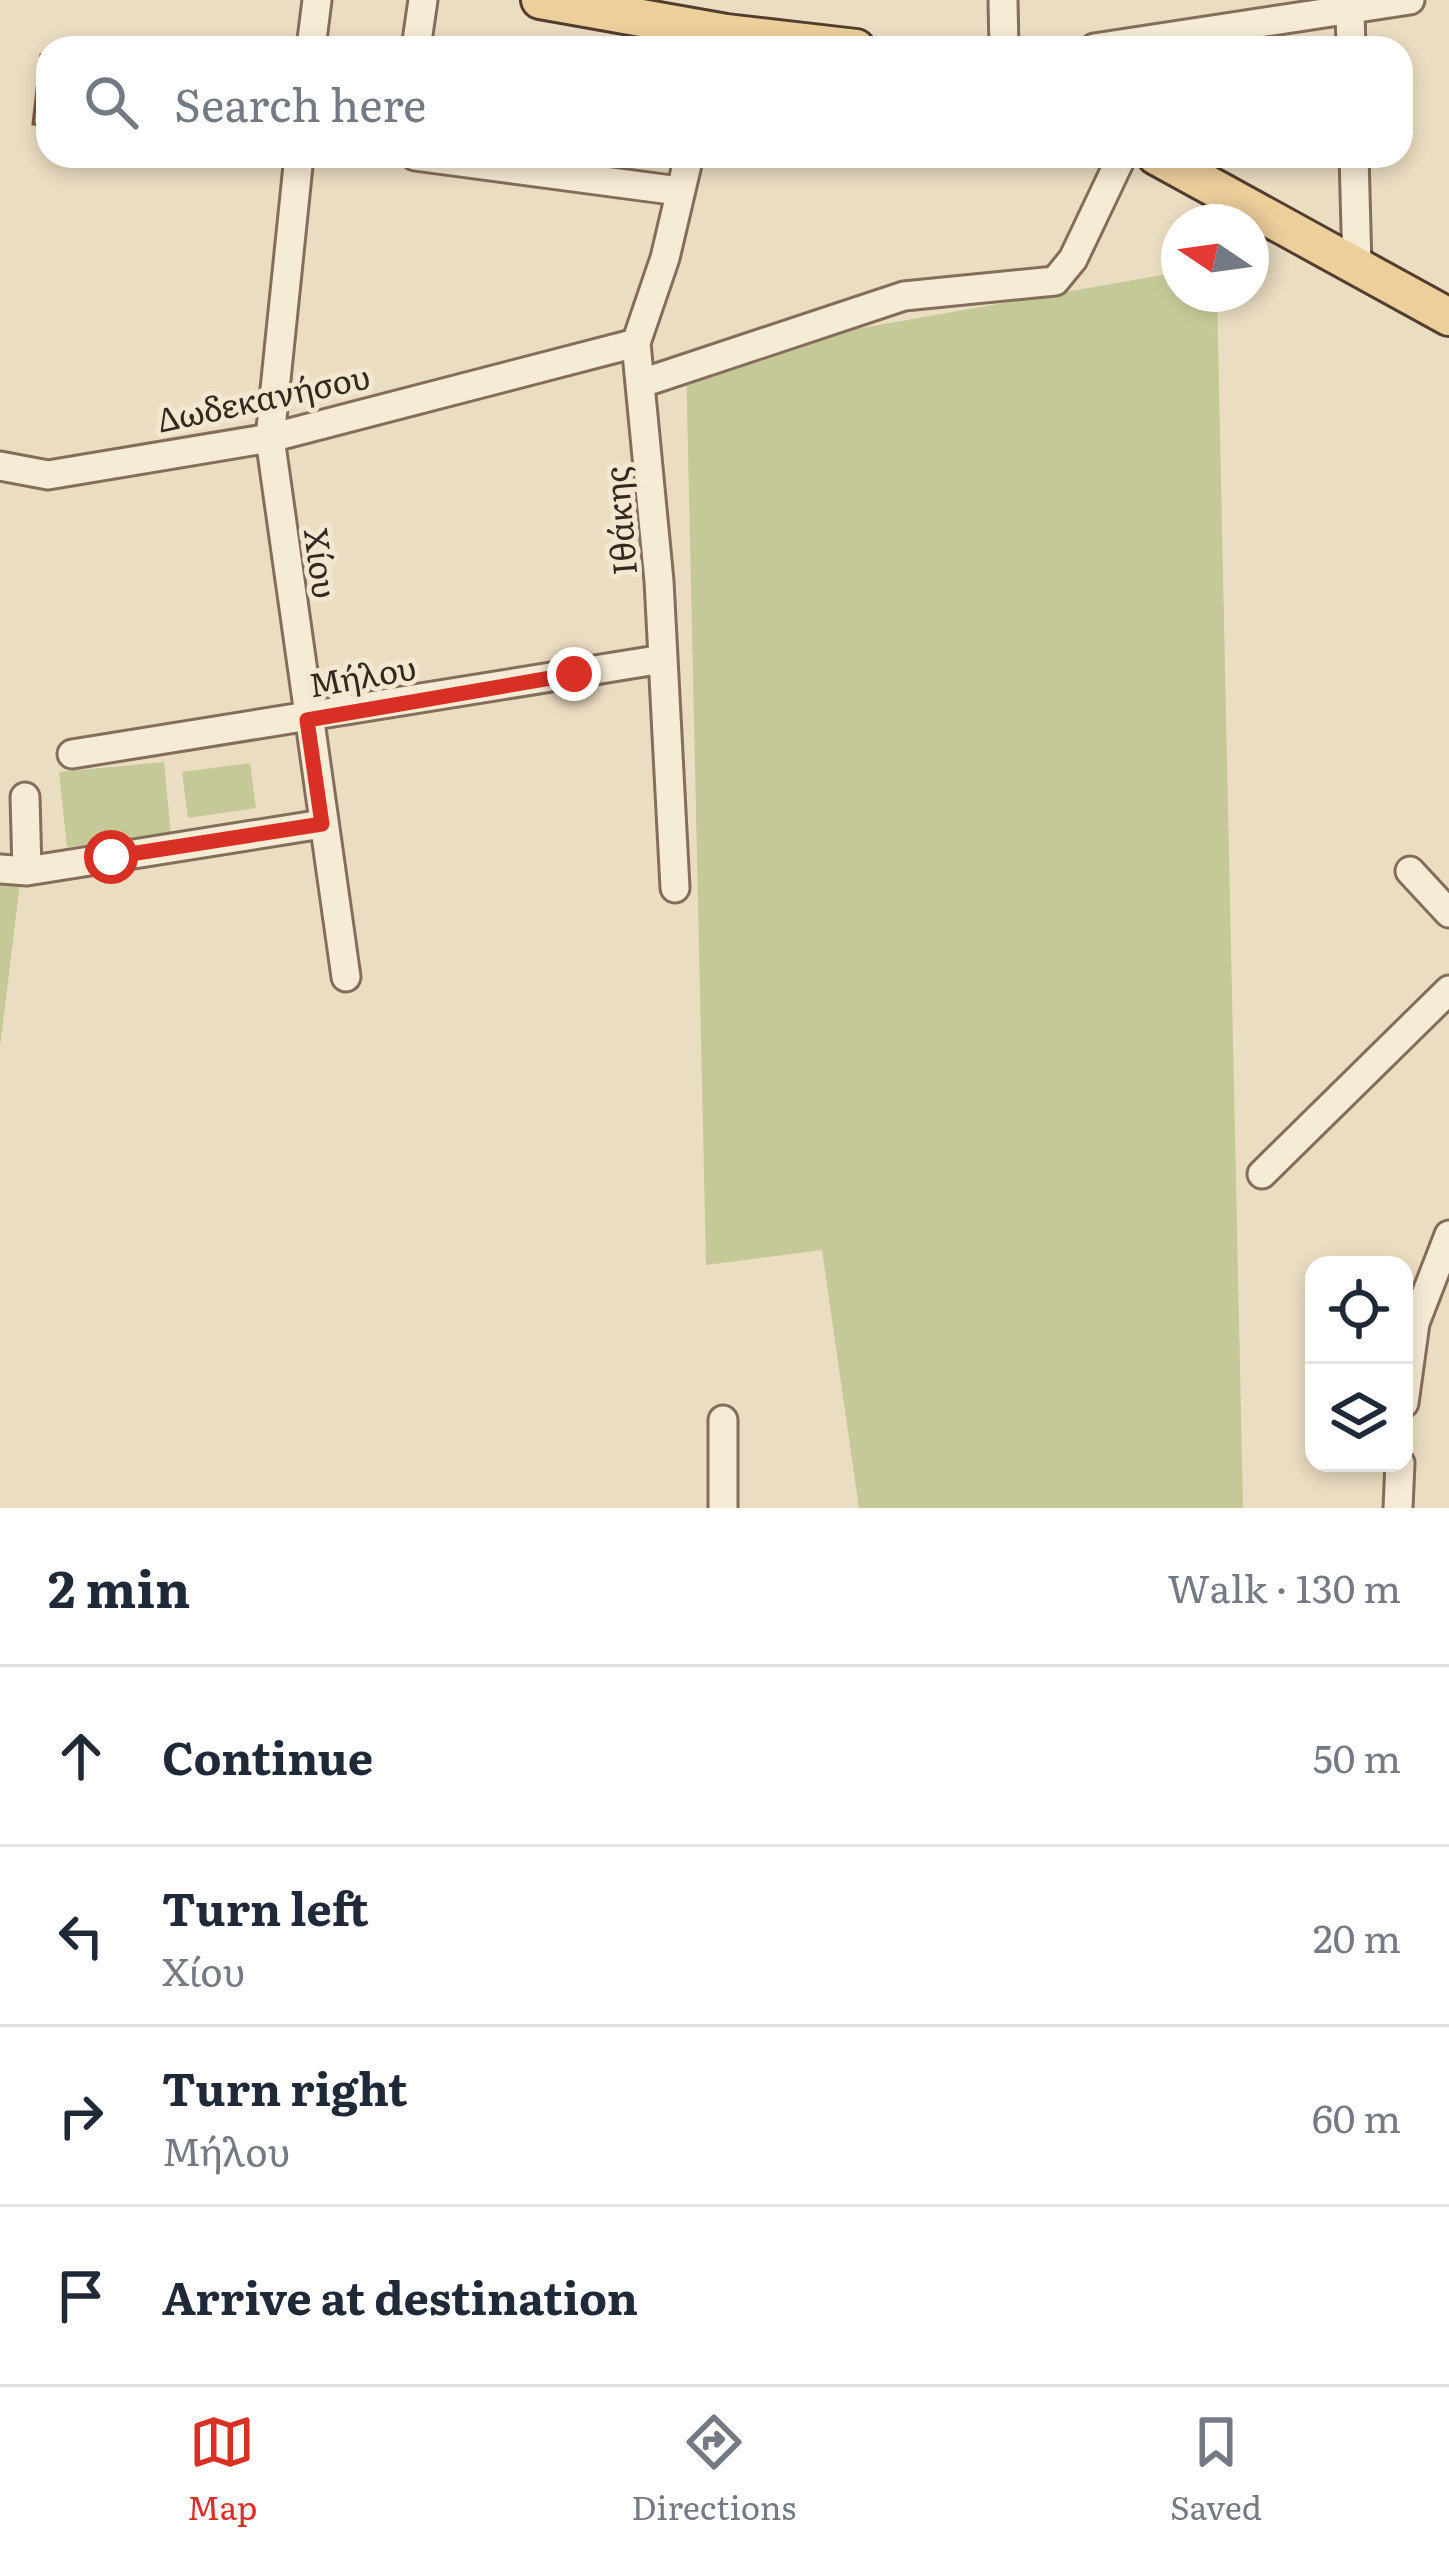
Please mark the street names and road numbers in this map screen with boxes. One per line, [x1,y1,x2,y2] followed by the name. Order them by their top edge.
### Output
[152,350,374,442] street label: Δωδεκανήσου
[589,465,647,577] street label: Ιθάκης
[294,525,352,601] street label: Χίου
[304,640,420,708] street label: Μήλου

